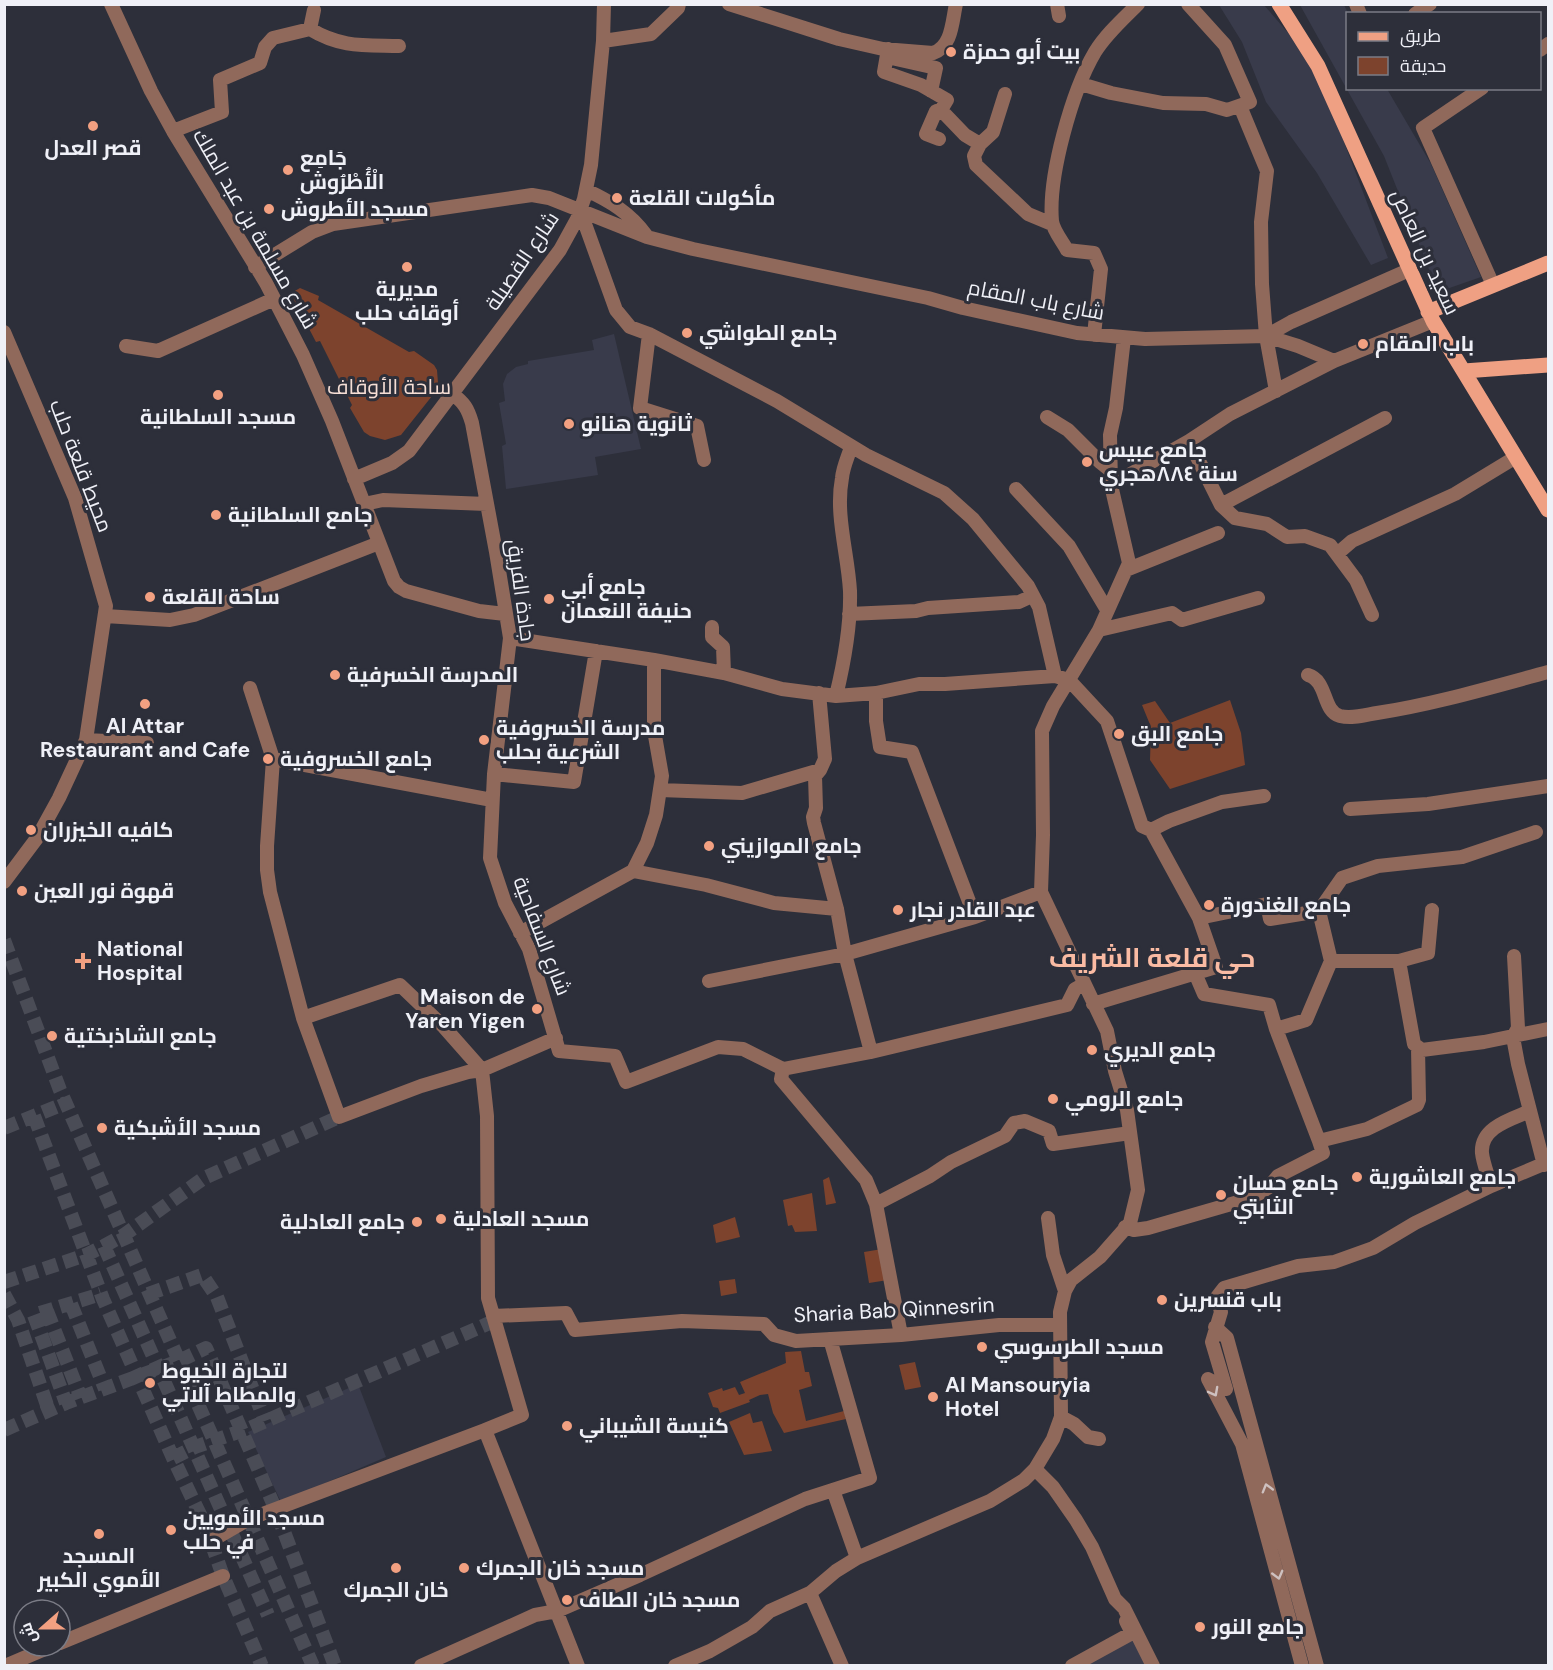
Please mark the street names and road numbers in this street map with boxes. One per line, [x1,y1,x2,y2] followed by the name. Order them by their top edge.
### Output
[186,124,324,334] street label: شارع مسلمة بن عبد الملك
[1384,185,1466,319] street label: سعيد بن العاص
[479,206,565,316] street label: شارع القصيلة
[965,273,1107,327] street label: شارع باب المقام
[43,396,119,536] street label: محيط قلعة حلب
[500,537,542,643] street label: جادة الفريق
[506,872,578,1000] street label: شارع السفاحية
[793,1291,995,1329] street label: Sharia Bab Qinnesrin

